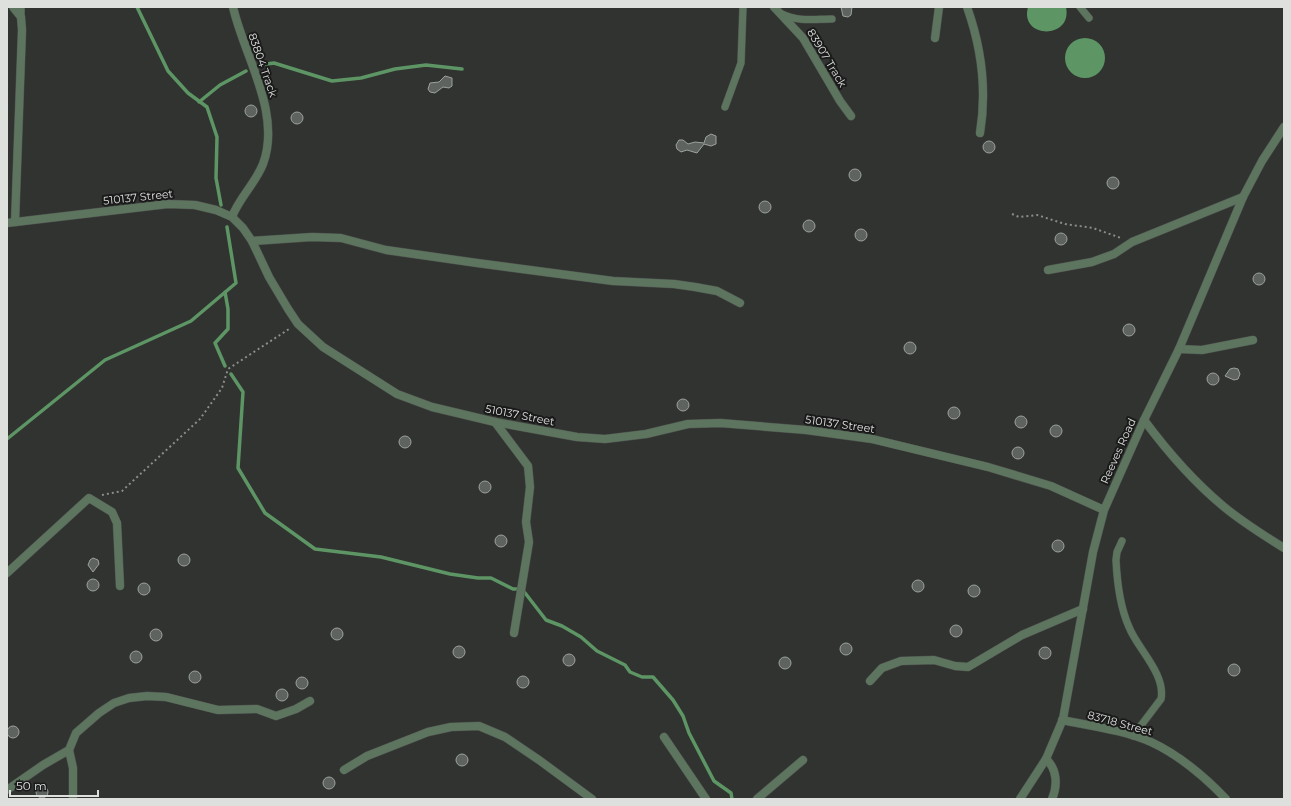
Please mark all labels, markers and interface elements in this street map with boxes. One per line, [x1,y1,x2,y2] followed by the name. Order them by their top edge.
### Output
[804,26,850,90] street label: 83907 Track
[245,31,281,99] street label: 83804 Track
[102,186,174,208] street label: 510137 Street
[484,401,556,429] street label: 510137 Street
[804,412,876,436] street label: 510137 Street
[1097,416,1139,486] street label: Reeves Road
[1086,708,1155,739] street label: 83718 Street
[10,772,98,798] scale bar
[16,778,47,793] text: 50 m

